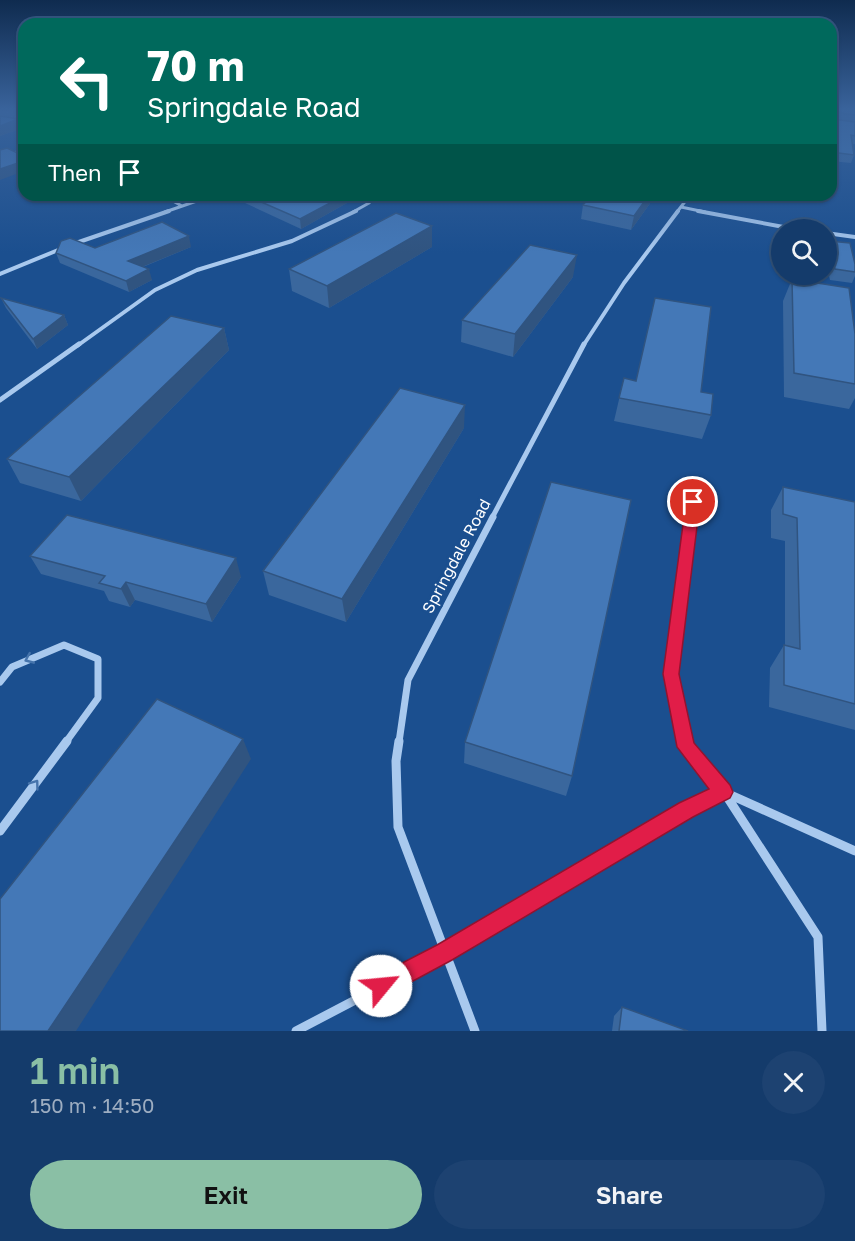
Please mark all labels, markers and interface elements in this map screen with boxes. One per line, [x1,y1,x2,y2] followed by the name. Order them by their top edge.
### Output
[147,40,244,90] text: 70 m
[48,42,126,120] icon: left
[147,91,361,123] text: Springdale Road
[113,156,146,189] icon: arrive
[48,159,101,186] text: Then
[771,219,837,285] map controls
[771,219,837,285] button: search
[667,476,718,527] pin
[676,485,709,518] icon: arrive
[417,495,495,617] street label: Springdale Road
[25,652,36,664] one-way arrow
[27,779,38,790] one-way arrow
[349,954,413,1018] position arrow
[30,1049,120,1092] text: 1 min
[762,1051,825,1114] button: close
[30,1093,154,1117] text: 150 m · 14:50
[30,1160,422,1229] button: Exit
[434,1160,825,1229] button: Share

